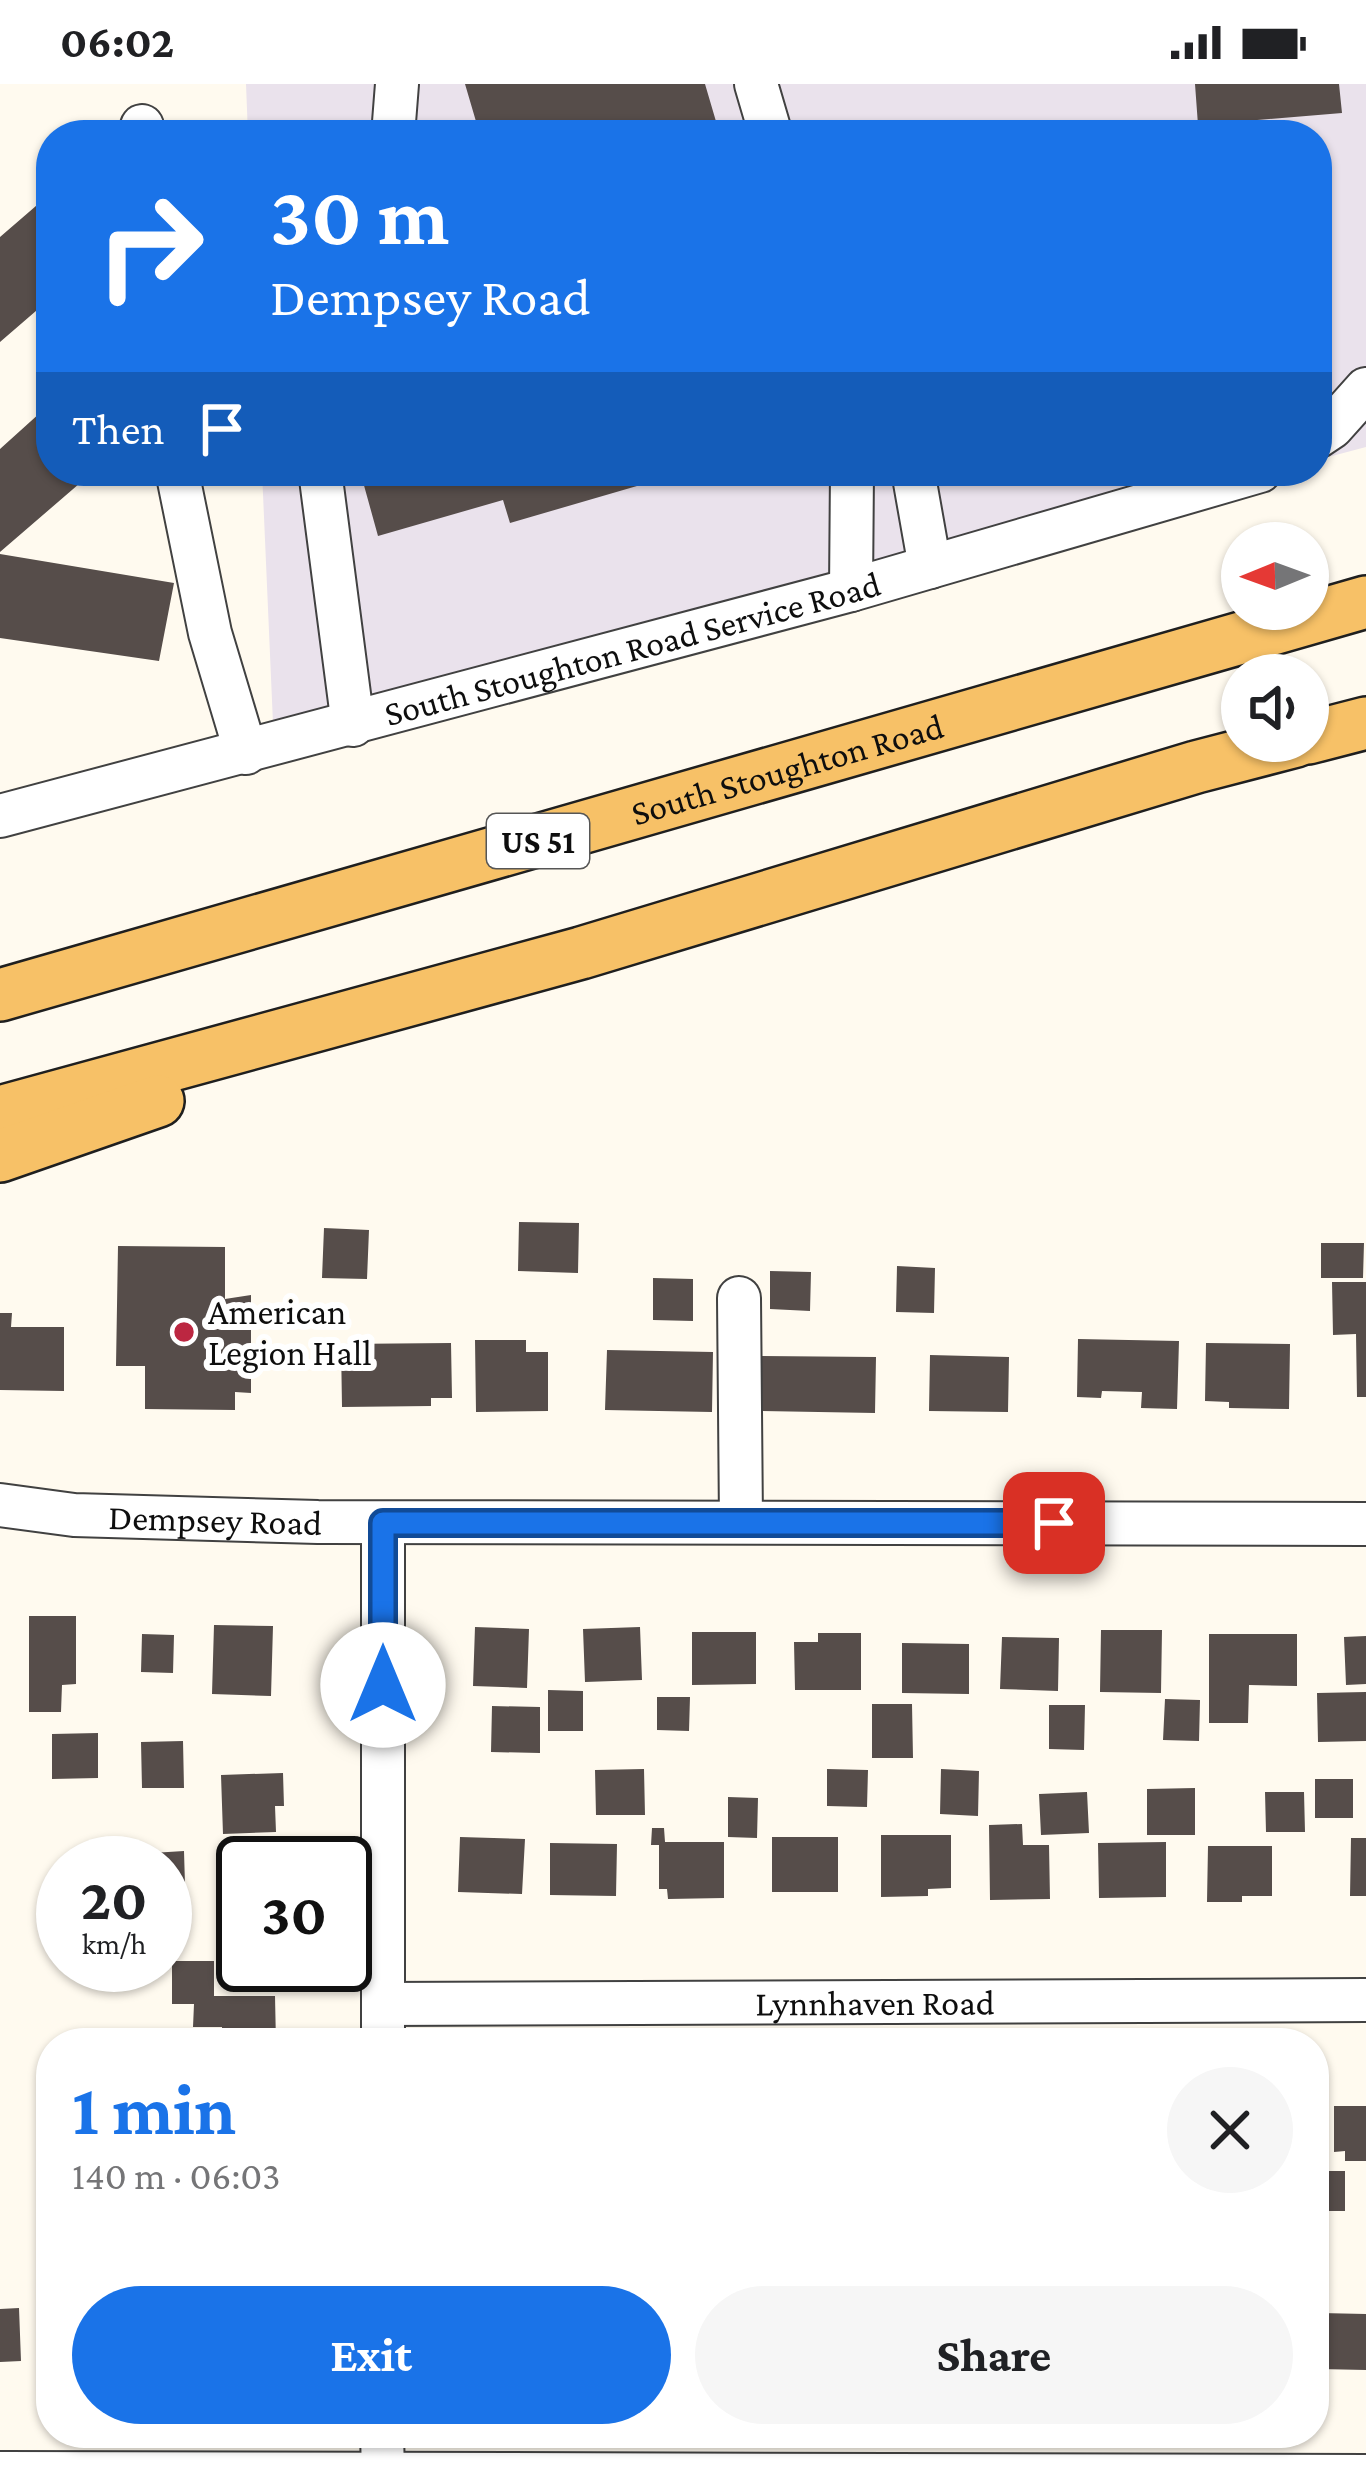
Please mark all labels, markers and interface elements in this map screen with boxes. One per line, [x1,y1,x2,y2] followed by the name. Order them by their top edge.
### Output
[60,17,174,67] text: 06:02
[72,168,228,324] icon: right
[270,169,449,262] text: 30 m
[270,267,591,327] text: Dempsey Road
[189,396,255,462] icon: arrive
[72,404,165,454] text: Then
[1221,522,1329,630] north arrow
[1221,522,1329,762] map controls
[380,564,885,734] street label: South Stoughton Road Service Road
[1221,654,1329,762] button: sound
[627,706,948,833] street label: South Stoughton Road
[487,814,589,868] road number: US 51
[208,1292,372,1373] place label: American Legion Hall
[171,1319,197,1345] marker: American Legion Hall
[1003,1472,1105,1574] pin
[1021,1490,1087,1556] icon: arrive
[108,1497,323,1543] street label: Dempsey Road
[320,1622,446,1748] position arrow
[216,1836,372,1992] speed limit sign: 30
[80,1865,148,1932] text: 20
[82,1927,146,1960] text: km/h
[755,1983,995,2023] street label: Lynnhaven Road
[1167,2067,1293,2193] button: close
[72,2069,236,2149] text: 1 min
[72,2154,281,2197] text: 140 m · 06:03
[72,2286,671,2424] button: Exit
[695,2286,1293,2424] button: Share

